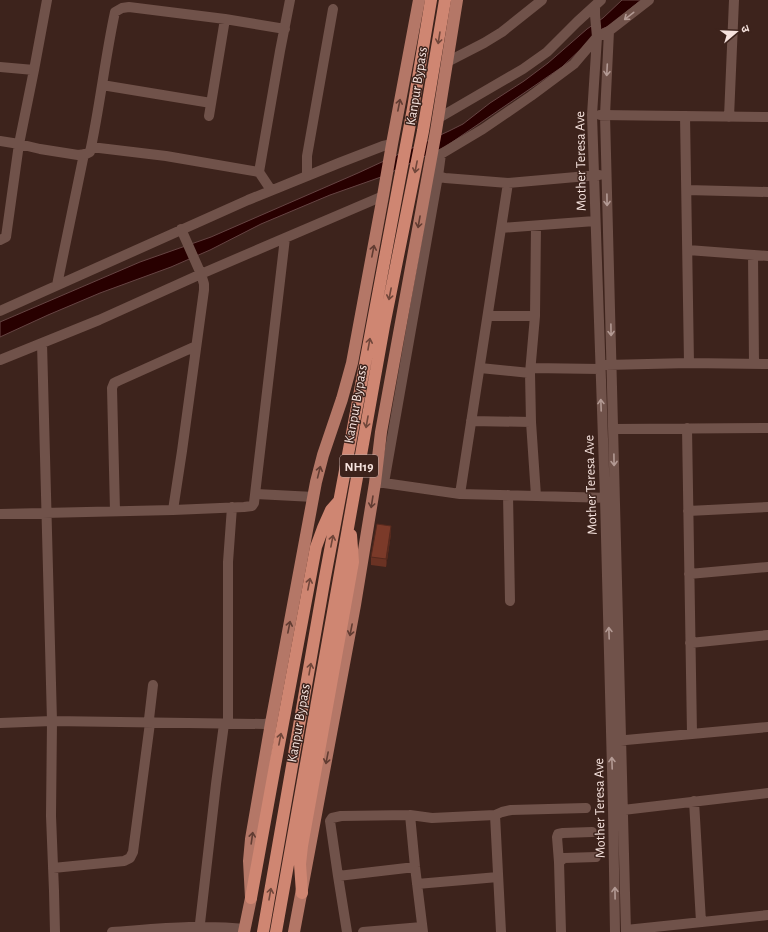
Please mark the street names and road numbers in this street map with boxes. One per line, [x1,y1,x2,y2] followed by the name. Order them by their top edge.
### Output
[404,46,430,127] street label: Kanpur Bypass
[573,111,589,211] street label: Mother Teresa Ave
[342,364,370,445] street label: Kanpur Bypass
[582,435,600,535] street label: Mother Teresa Ave
[340,455,378,477] road number: NH19
[285,683,313,764] street label: Kanpur Bypass
[592,758,608,858] street label: Mother Teresa Ave

